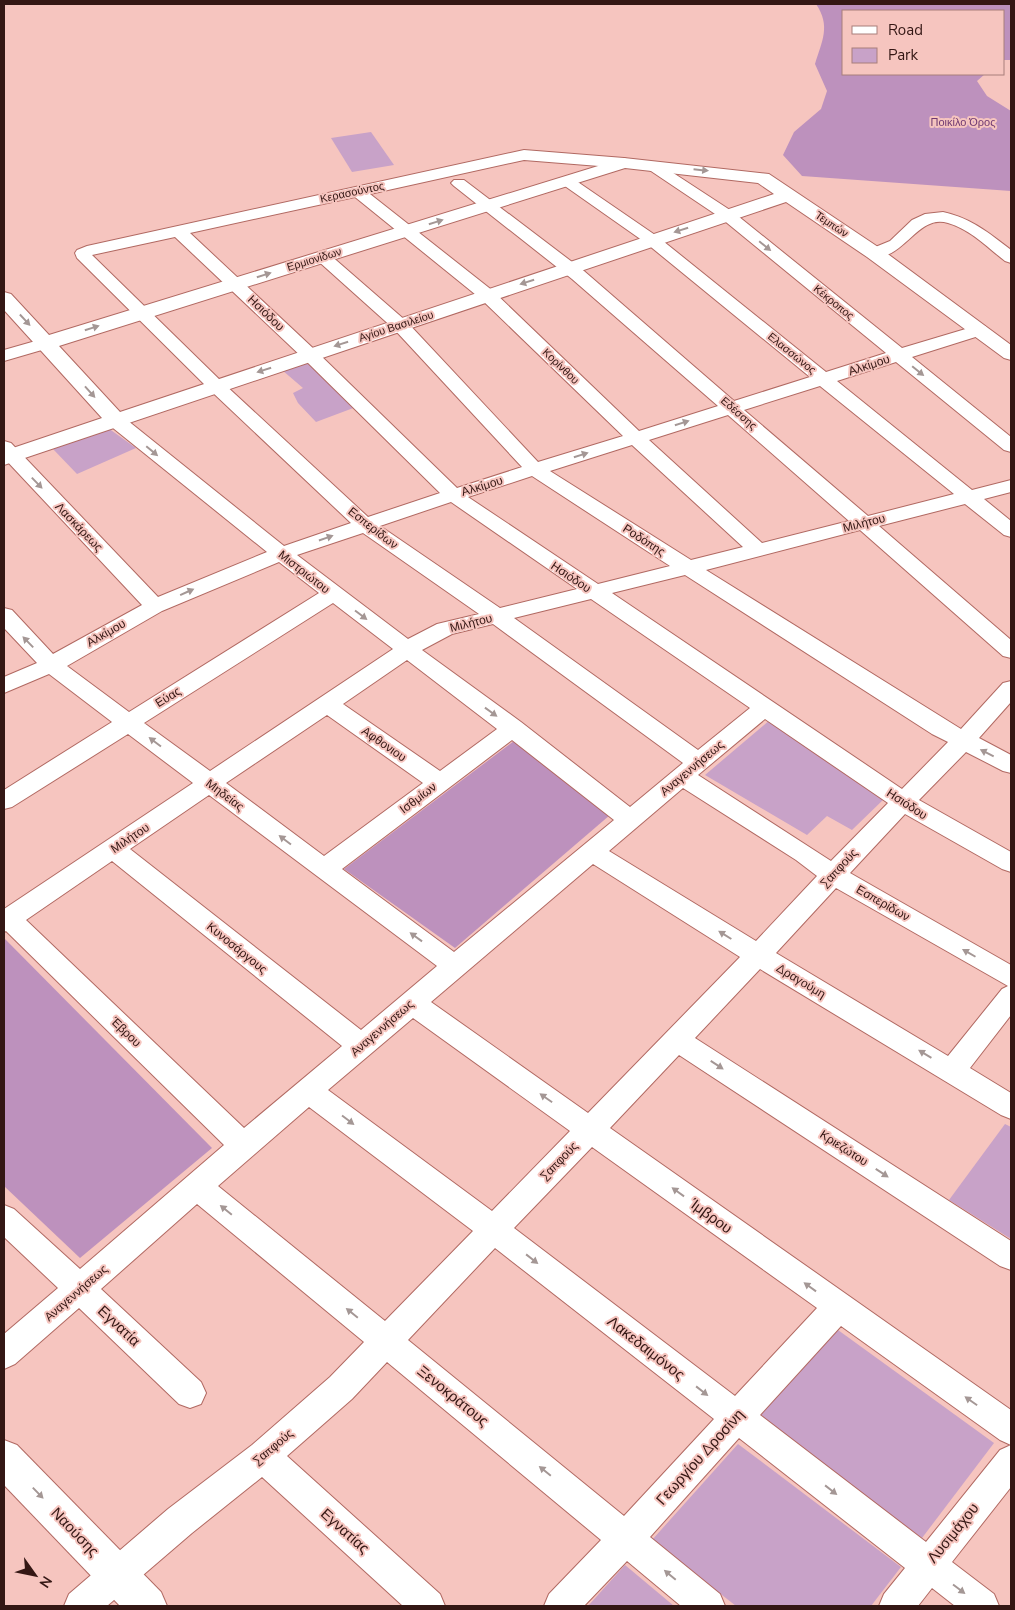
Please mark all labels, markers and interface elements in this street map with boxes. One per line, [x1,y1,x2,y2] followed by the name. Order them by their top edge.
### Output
[842,10,1005,75] legend
[888,20,923,40] text: Road
[888,45,918,65] text: Park
[931,115,995,130] park label: Ποικίλο Όρος
[693,167,709,175] one-way arrow
[319,178,385,207] street label: Κερασούντος
[812,208,852,241] street label: Τεμπών
[429,217,444,225] one-way arrow
[674,227,689,235] one-way arrow
[758,240,771,251] one-way arrow
[285,244,344,275] street label: Ερμιονίδων
[257,270,272,278] one-way arrow
[519,278,534,286] one-way arrow
[810,281,857,323] street label: Κέκροπος
[244,292,288,334] street label: Ησιόδου
[357,307,436,346] street label: Αγίου Βασιλείου
[19,314,31,326] one-way arrow
[85,324,100,332] one-way arrow
[764,329,819,378] street label: Ελασσώνος
[333,340,348,348] one-way arrow
[539,345,582,388] street label: Κορίνθου
[846,351,892,379] street label: Αλκίμου
[911,365,924,376] one-way arrow
[256,367,271,374] one-way arrow
[84,385,96,397] one-way arrow
[717,393,760,433] street label: Εδέσσης
[675,418,690,426] one-way arrow
[146,445,158,457] one-way arrow
[574,451,589,458] one-way arrow
[459,472,505,500] street label: Αλκίμου
[31,476,43,488] one-way arrow
[52,499,107,555] street label: Λασκάρεως
[345,503,401,553] street label: Εσπερίδων
[841,510,887,536] street label: Μιλήτου
[620,520,668,560] street label: Ροδόπης
[319,534,334,541] one-way arrow
[275,547,333,597] street label: Μιστριώτου
[548,558,594,596] street label: Ησιόδου
[180,587,194,595] one-way arrow
[354,610,367,621] one-way arrow
[448,610,494,636] street label: Μιλήτου
[84,615,128,651] street label: Αλκίμου
[22,636,34,648] one-way arrow
[152,683,184,711] street label: Εύας
[484,707,498,717] one-way arrow
[359,723,409,765] street label: Αφθονιου
[657,736,727,799] street label: Αναγεννήσεως
[149,737,162,748] one-way arrow
[980,749,994,757] one-way arrow
[203,775,248,815] street label: Μηδείας
[396,779,440,817] street label: Ισθμίων
[884,785,930,823] street label: Ησιόδου
[108,819,152,857] street label: Μιλήτου
[278,835,292,845] one-way arrow
[817,845,861,891] street label: Σαπφούς
[853,881,913,925] street label: Εσπερίδων
[203,919,271,977] street label: Κυνοσάργους
[719,930,732,940] one-way arrow
[409,932,423,942] one-way arrow
[962,949,976,957] one-way arrow
[773,960,829,1002] street label: Δραγούμη
[347,996,417,1060] street label: Αναγεννήσεως
[107,1013,145,1050] street label: Έβρου
[918,1050,931,1059] one-way arrow
[710,1061,724,1070] one-way arrow
[539,1093,553,1103] one-way arrow
[341,1115,355,1125] one-way arrow
[817,1126,871,1170] street label: Κριεζώτου
[537,1138,582,1184] street label: Σαπφούς
[876,1168,889,1178] one-way arrow
[671,1187,685,1197] one-way arrow
[685,1193,736,1238] street label: Ίμβρου
[220,1205,232,1216] one-way arrow
[525,1254,538,1265] one-way arrow
[41,1261,111,1325] street label: Αναγεννήσεως
[803,1282,817,1292] one-way arrow
[93,1301,145,1351] street label: Εγνατία
[346,1307,359,1318] one-way arrow
[603,1311,689,1385] street label: Λακεδαιμόνος
[413,1361,493,1431] street label: Ξενοκράτους
[695,1385,708,1396] one-way arrow
[965,1396,978,1406] one-way arrow
[652,1405,748,1509] street label: Γεωργίου Δροσίνη
[249,1425,297,1469] street label: Σαπφούς
[539,1466,552,1477] one-way arrow
[824,1484,837,1495] one-way arrow
[31,1487,43,1499] one-way arrow
[923,1499,983,1567] street label: Λυσιμάχου
[47,1503,103,1561] street label: Ναούσης
[316,1504,374,1558] street label: Εγνατίας
[10,1550,60,1600] north arrow
[665,1569,677,1581] one-way arrow
[35,1572,56,1591] text: N
[952,1584,966,1594] one-way arrow

